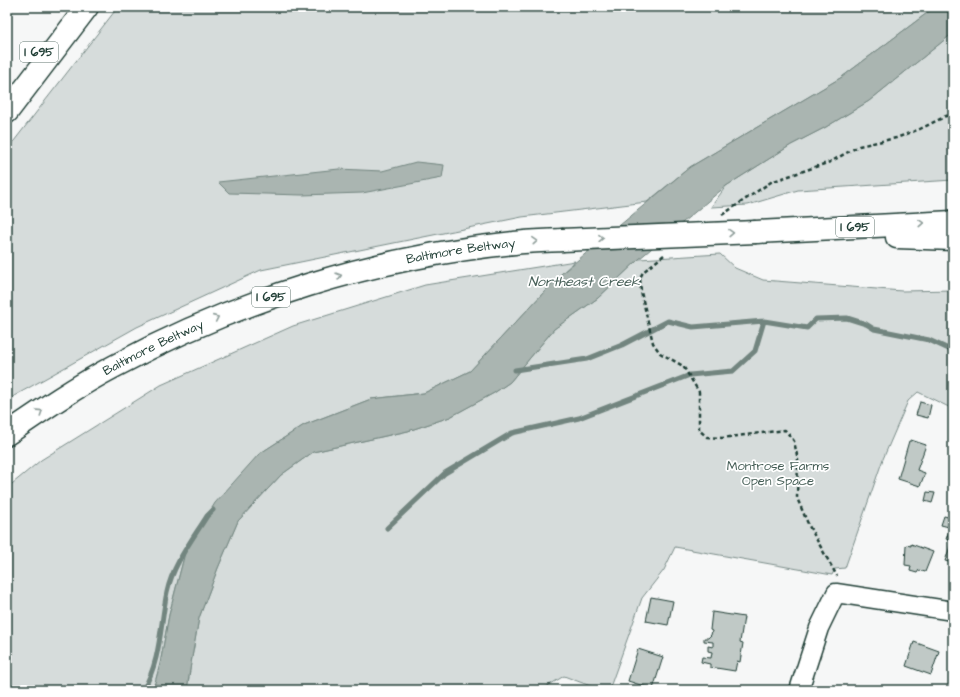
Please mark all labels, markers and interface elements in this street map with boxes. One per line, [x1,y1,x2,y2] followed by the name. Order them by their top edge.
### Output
[20,42,58,62] road number: I 695
[836,217,874,237] road number: I 695
[918,219,924,228] one-way arrow
[728,229,734,238] one-way arrow
[405,234,516,268] street label: Baltimore Beltway
[598,234,604,242] one-way arrow
[532,237,538,246] one-way arrow
[335,272,342,281] one-way arrow
[528,272,640,292] water label: Northeast Creek
[252,287,290,307] road number: I 695
[211,315,219,323] one-way arrow
[100,316,207,380] street label: Baltimore Beltway
[35,410,42,417] one-way arrow
[727,457,830,490] park label: Montrose Farms Open Space

